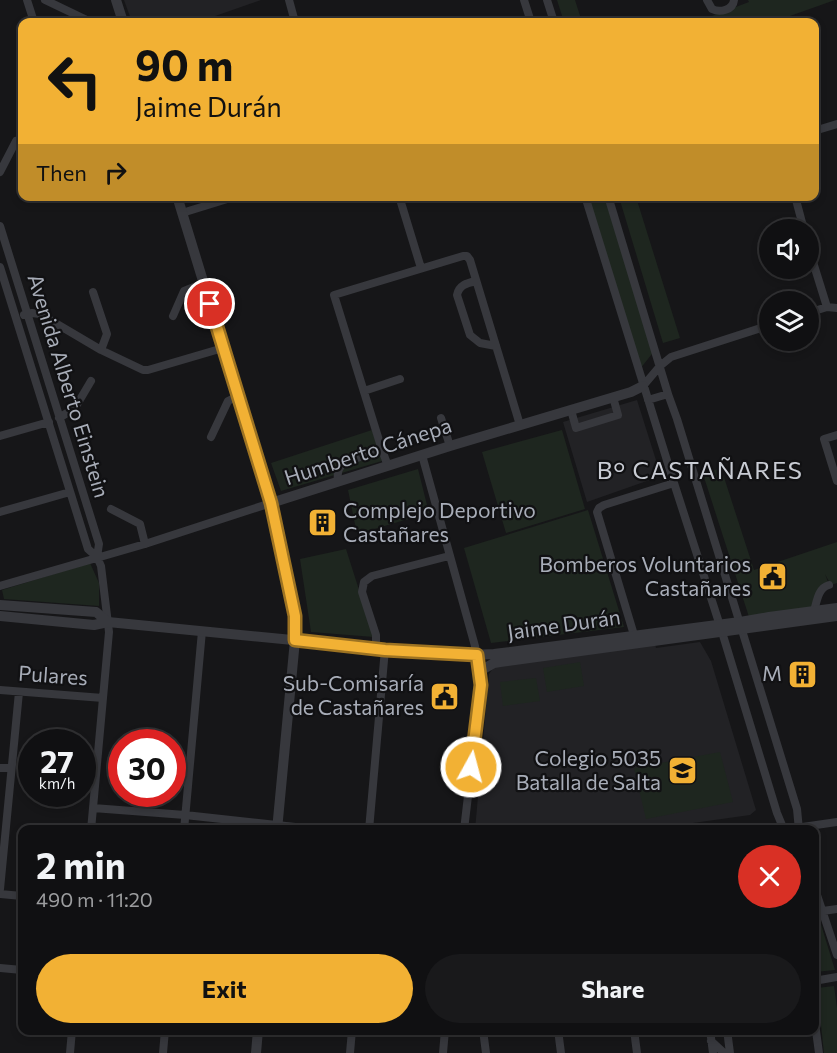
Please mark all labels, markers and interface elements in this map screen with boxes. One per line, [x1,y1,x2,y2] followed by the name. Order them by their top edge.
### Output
[135,38,234,90] text: 90 m
[36,42,114,120] icon: left
[135,90,282,123] text: Jaime Durán
[99,156,132,189] icon: right
[36,159,87,186] text: Then
[759,219,819,351] map controls
[759,219,819,279] button: sound
[23,271,115,501] street label: Avenida Alberto Einstein
[184,278,235,329] pin
[193,287,226,320] icon: arrive
[759,291,819,351] button: layers
[281,412,454,489] street label: Humberto Cánepa
[597,455,803,484] district label: B° CASTAÑARES
[343,497,536,546] place label: Complejo Deportivo Castañares
[306,507,338,539] building icon: Complejo Deportivo Castañares
[539,551,751,600] place label: Bomberos Voluntarios Castañares
[756,561,788,593] public building icon: Bomberos Voluntarios Castañares
[505,603,622,644] street label: Jaime Durán
[787,658,819,690] building icon: M
[17,660,89,689] street label: Pulares
[762,660,782,685] place label: M
[283,670,424,719] place label: Sub-Comisaría de Castañares
[429,680,461,712] public building icon: Sub-Comisaría de Castañares
[108,729,186,807] speed limit sign: 30
[439,735,503,799] position arrow
[40,742,74,779] text: 27
[516,745,661,794] place label: Colegio 5035 Batalla de Salta
[666,755,698,787] school or university icon: Colegio 5035 Batalla de Salta
[39,774,75,792] text: km/h
[36,842,126,886] text: 2 min
[738,845,801,908] button: close
[36,887,153,911] text: 490 m · 11:20
[36,954,413,1023] button: Exit
[425,954,801,1023] button: Share

